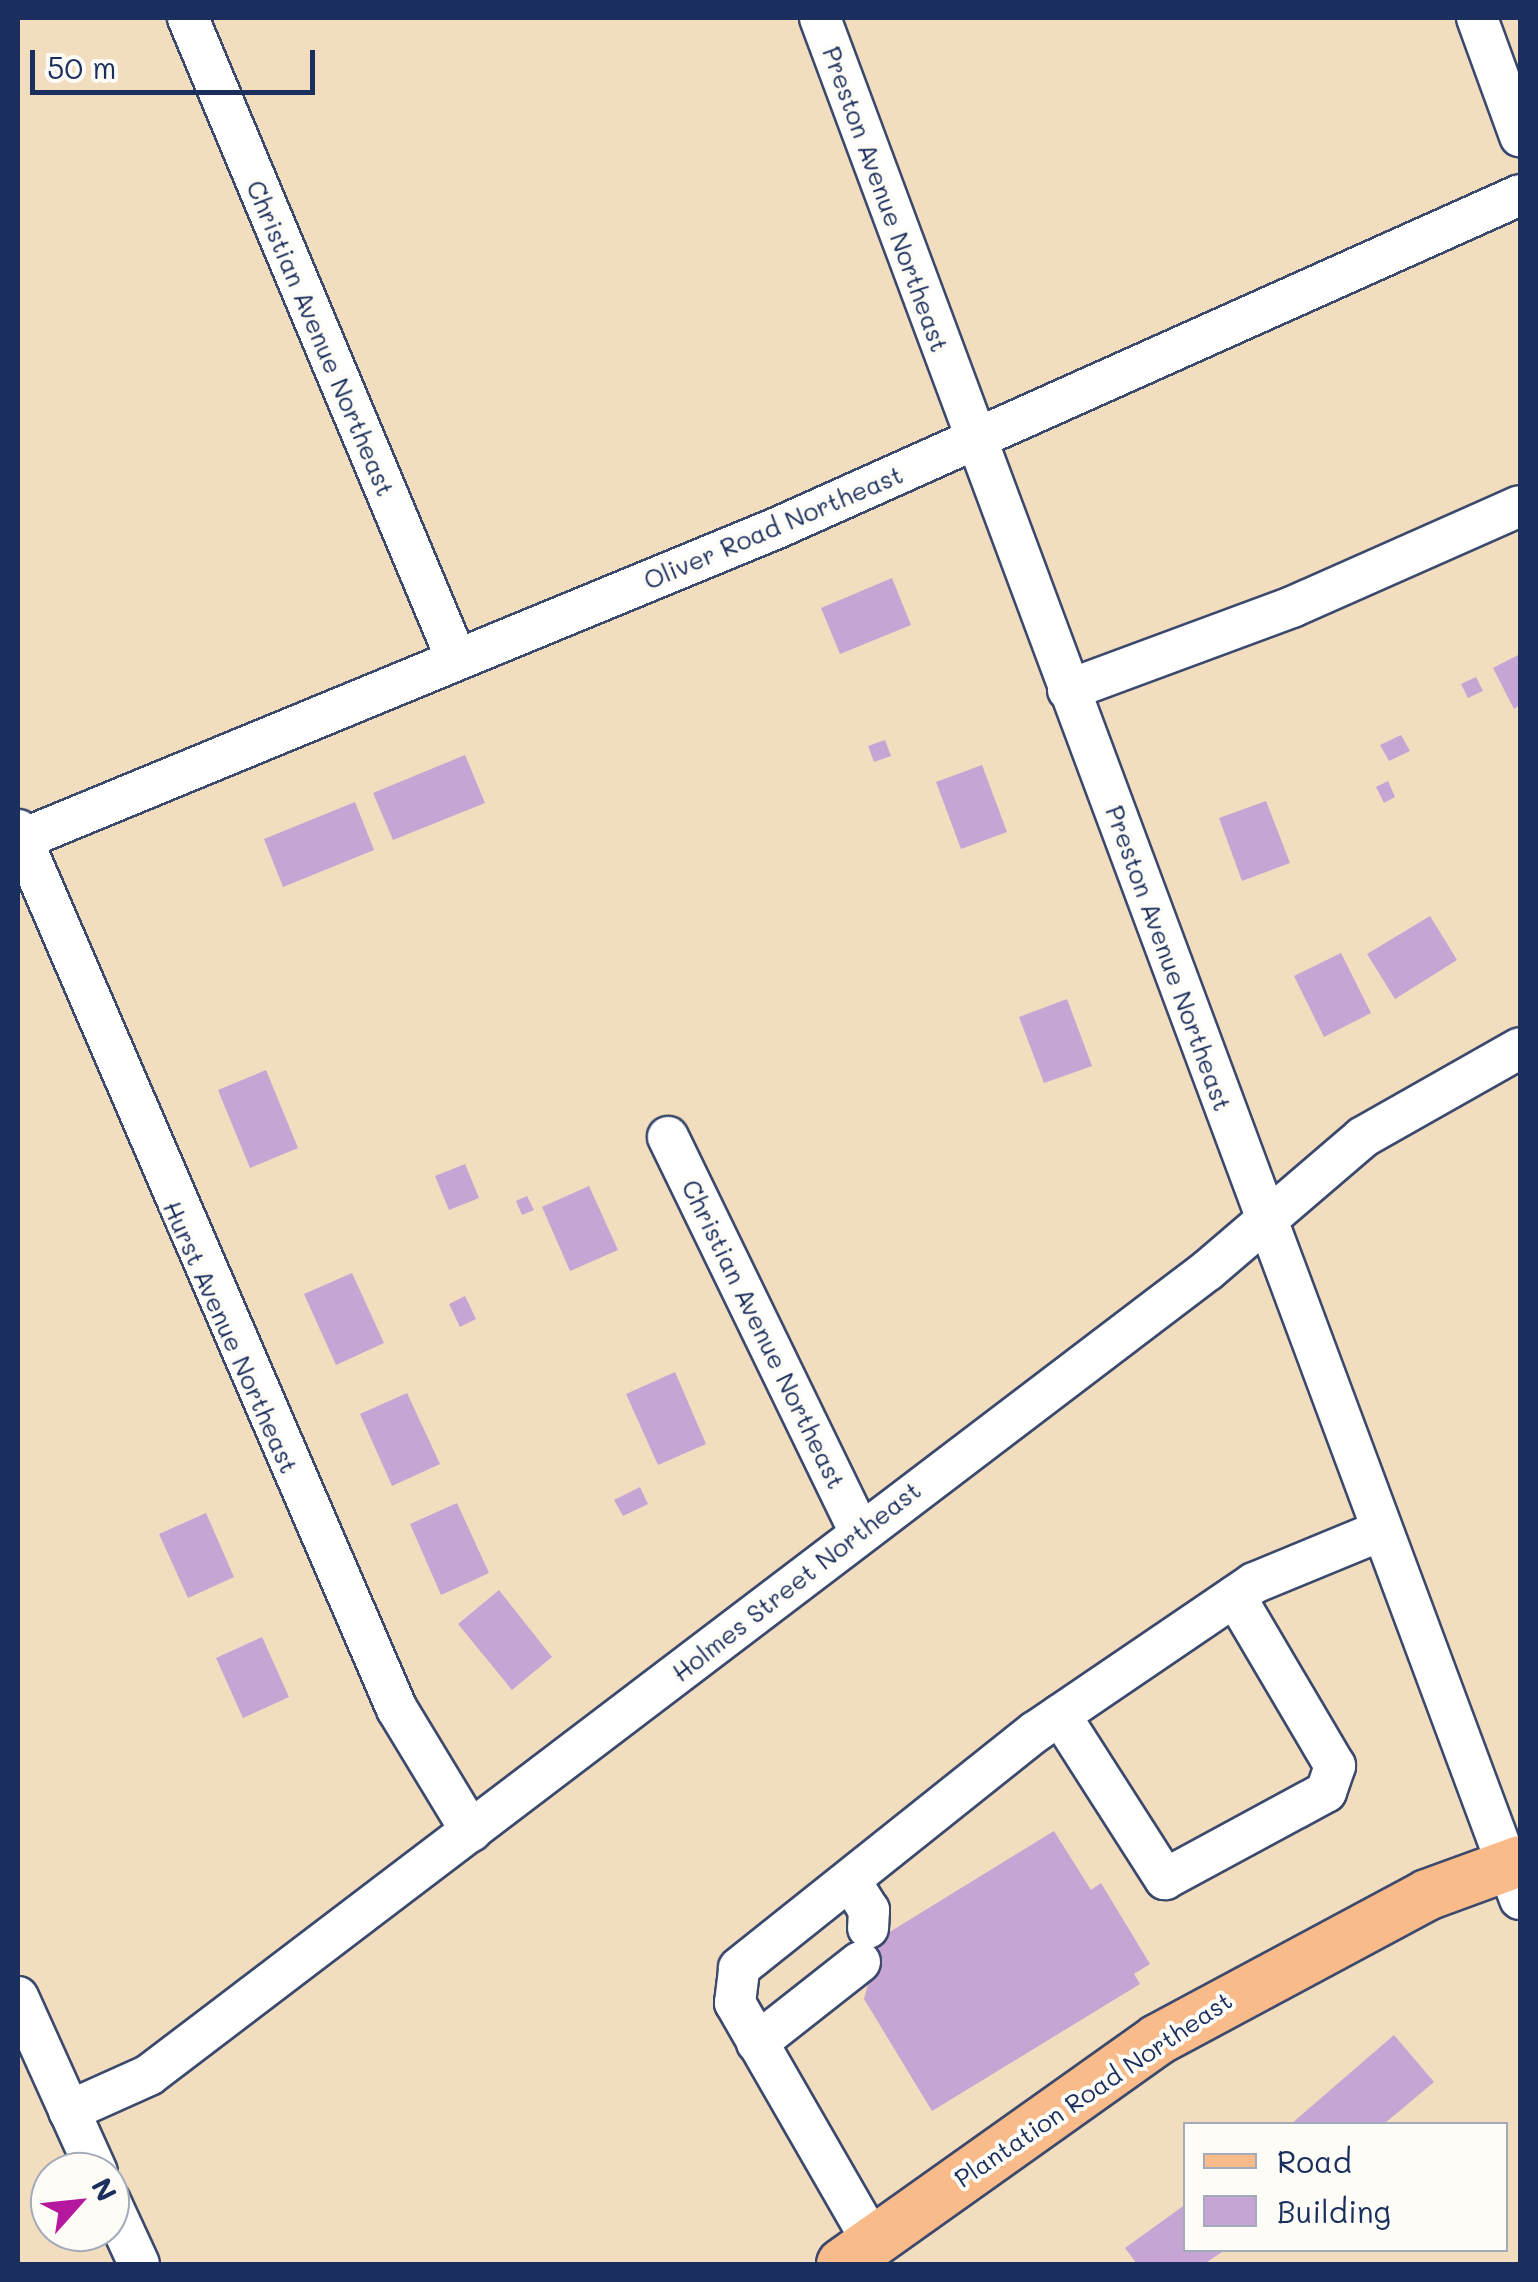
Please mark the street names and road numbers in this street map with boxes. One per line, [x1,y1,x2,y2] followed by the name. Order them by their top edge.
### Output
[817,42,955,356] street label: Preston Avenue Northeast
[241,176,401,500] street label: Christian Avenue Northeast
[639,459,907,595] street label: Oliver Road Northeast
[1100,801,1238,1115] street label: Preston Avenue Northeast
[676,1175,852,1493] street label: Christian Avenue Northeast
[157,1196,305,1478] street label: Hurst Avenue Northeast
[666,1475,926,1687] street label: Holmes Street Northeast
[949,1985,1237,2193] street label: Plantation Road Northeast

